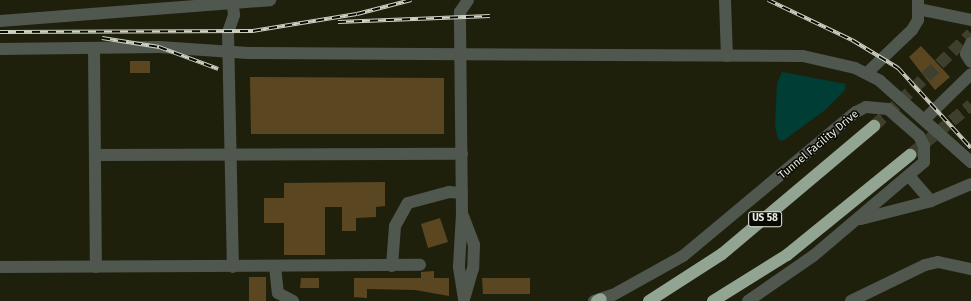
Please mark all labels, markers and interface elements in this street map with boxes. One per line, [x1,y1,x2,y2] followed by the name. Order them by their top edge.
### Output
[776,108,862,182] street label: Tunnel Facility Drive
[748,211,782,227] road number: US 58

